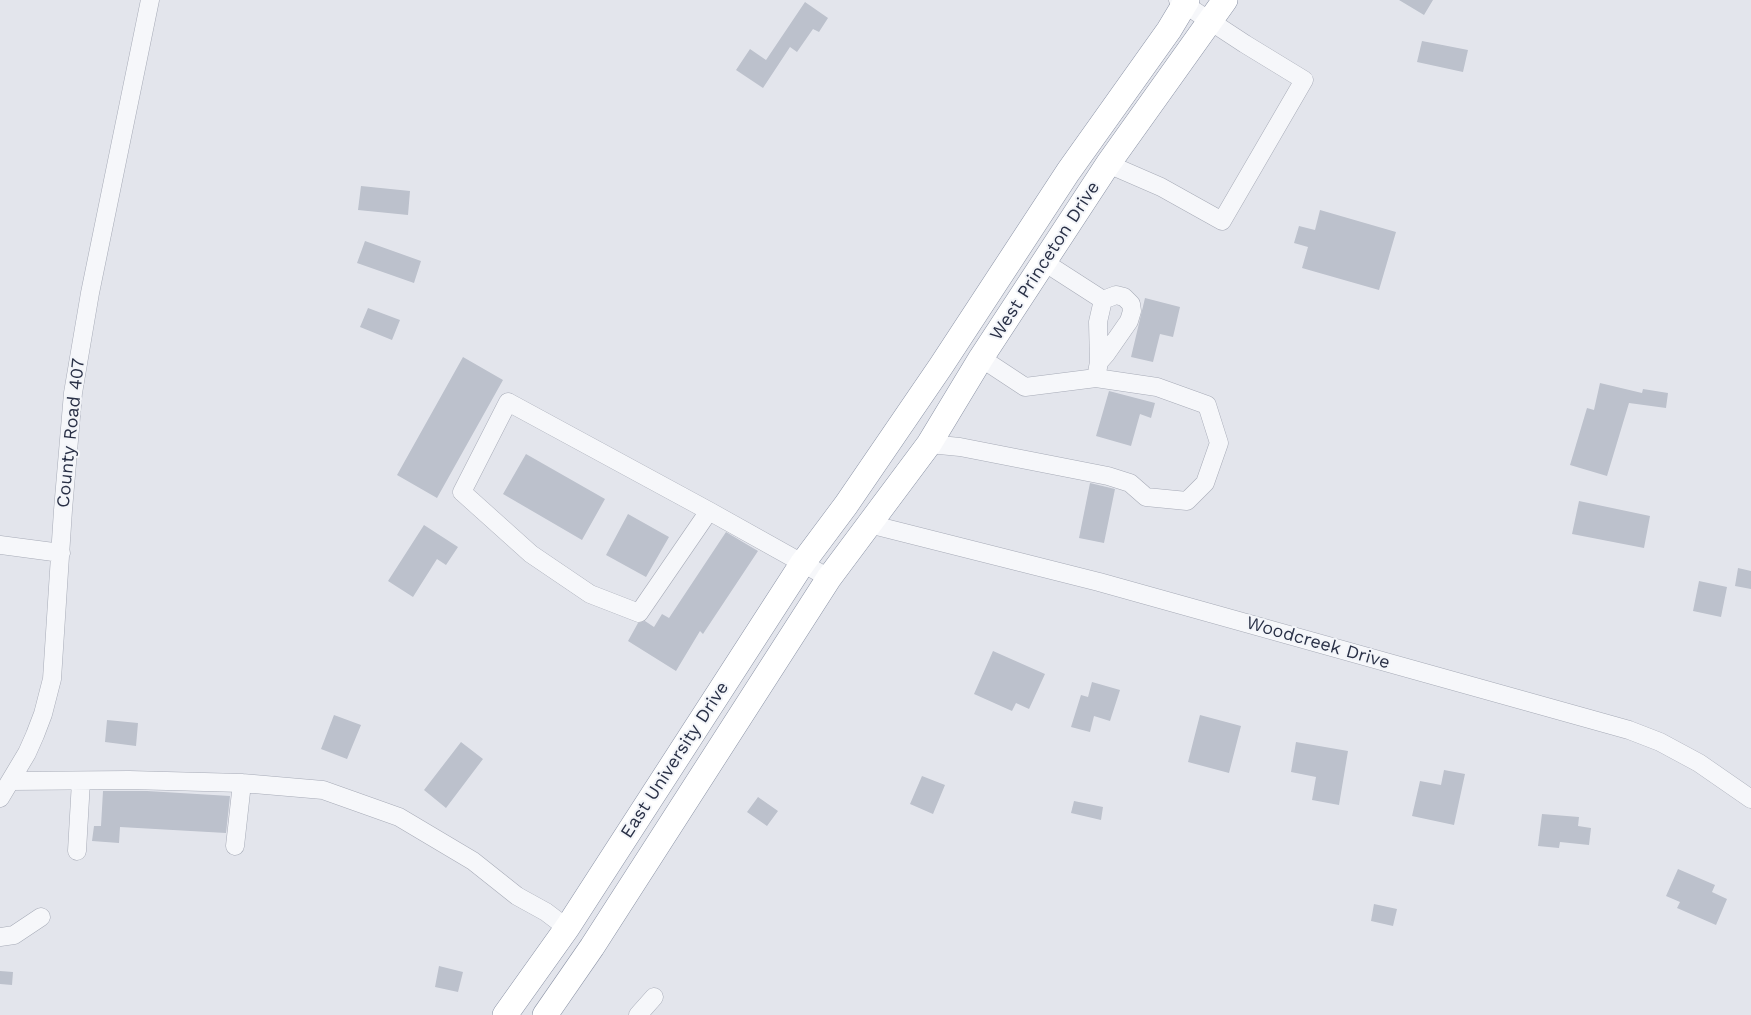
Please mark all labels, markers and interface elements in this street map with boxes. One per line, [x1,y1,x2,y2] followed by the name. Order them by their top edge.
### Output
[986,178,1104,344] street label: West Princeton Drive
[52,357,90,509] street label: County Road 407
[1244,612,1392,674] street label: Woodcreek Drive
[616,678,734,842] street label: East University Drive

